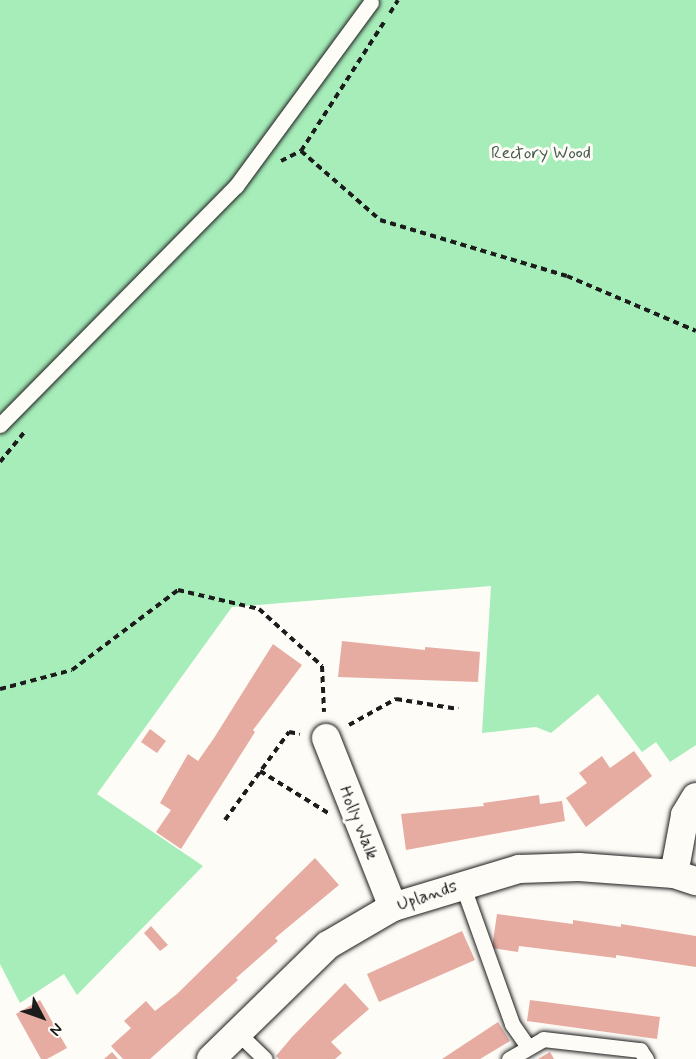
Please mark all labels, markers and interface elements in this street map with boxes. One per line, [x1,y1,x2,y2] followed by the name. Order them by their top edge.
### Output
[490,142,592,164] park label: Rectory Wood
[333,782,383,864] street label: Holly Walk
[394,876,460,916] street label: Uplands
[12,987,72,1047] north arrow
[45,1018,67,1040] text: N

